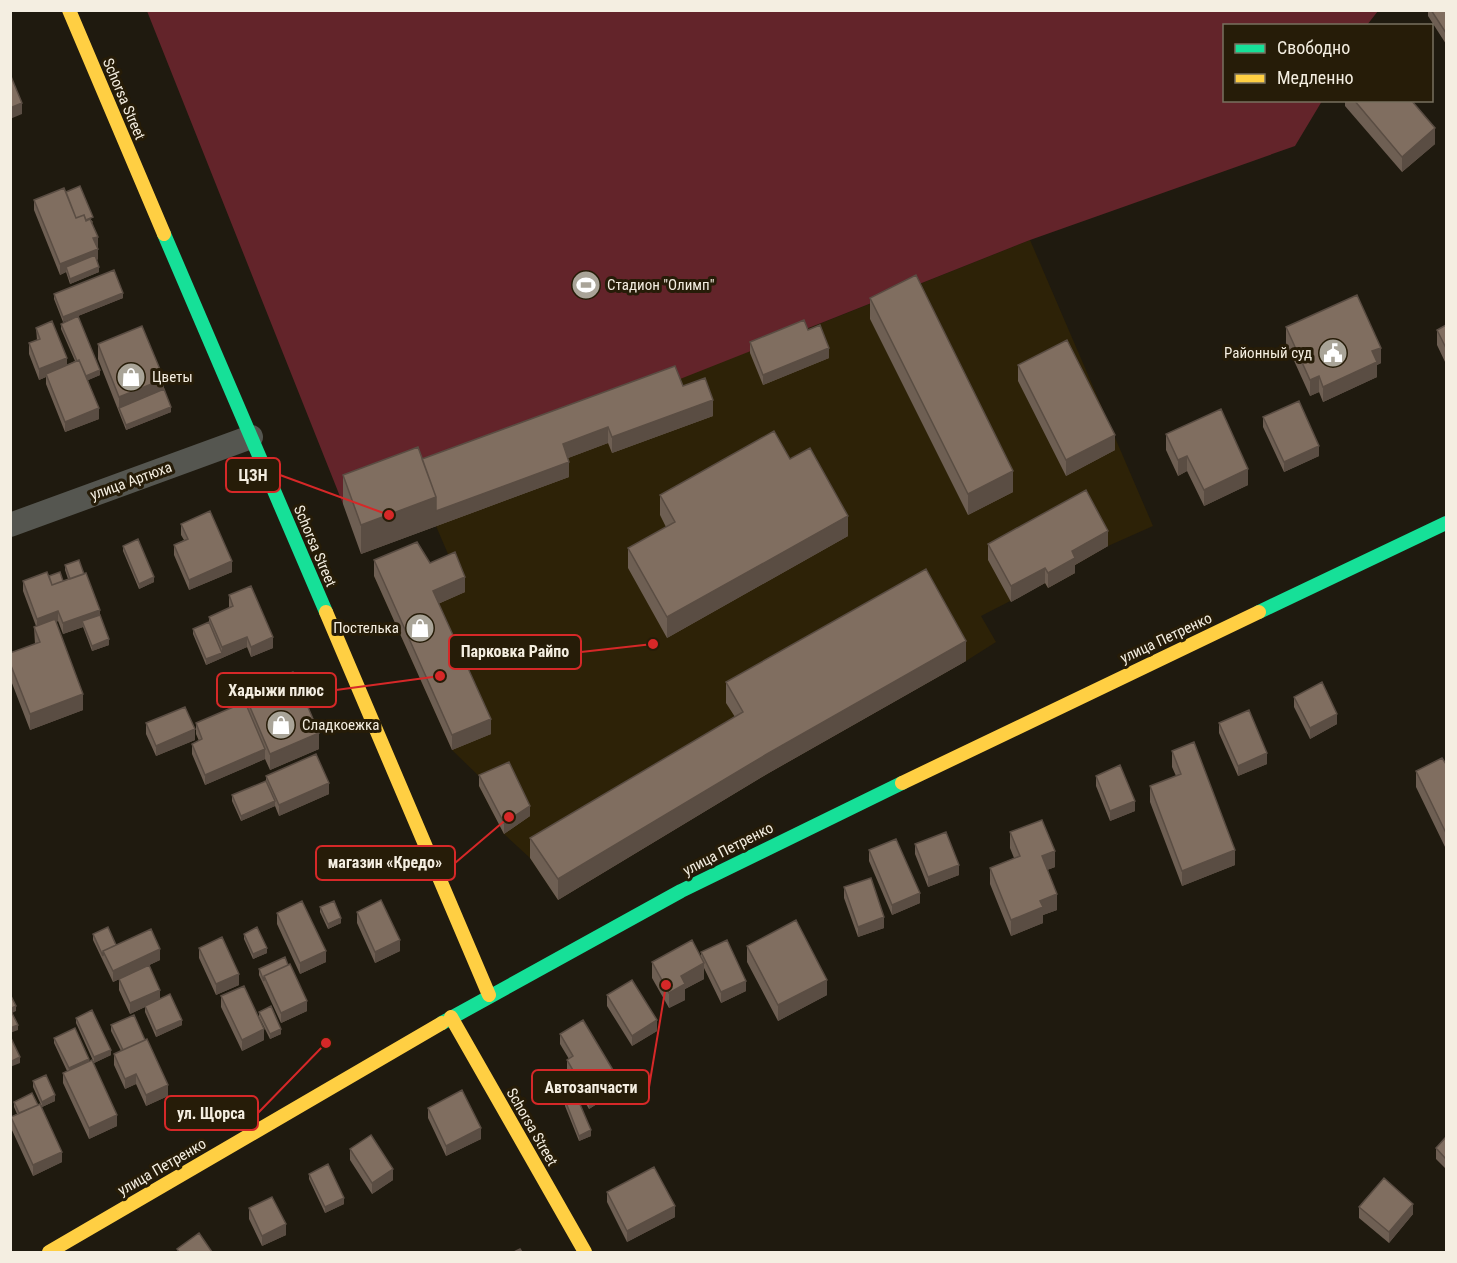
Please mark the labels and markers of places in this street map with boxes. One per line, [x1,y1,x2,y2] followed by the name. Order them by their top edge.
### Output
[570,269,602,301] sports icon: Стадион "Олимп"
[607,276,715,294] place label: Стадион "Олимп"
[1317,337,1349,369] public building icon: Районный суд
[1224,344,1312,362] place label: Районный суд
[115,361,147,393] shop icon: Цветы
[152,368,193,386] place label: Цветы
[226,458,280,492] callout: ЦЗН
[404,612,436,644] shop icon: Постелька
[333,619,399,637] place label: Постелька
[449,635,581,669] callout: Парковка Райпо
[217,673,336,707] callout: Хадыжи плюс
[265,709,297,741] shop icon: Сладкоежка
[302,716,379,734] place label: Сладкоежка
[316,846,455,880] callout: магазин «Кредо»
[532,1070,649,1104] callout: Автозапчасти
[165,1096,258,1130] callout: ул. Щорса

